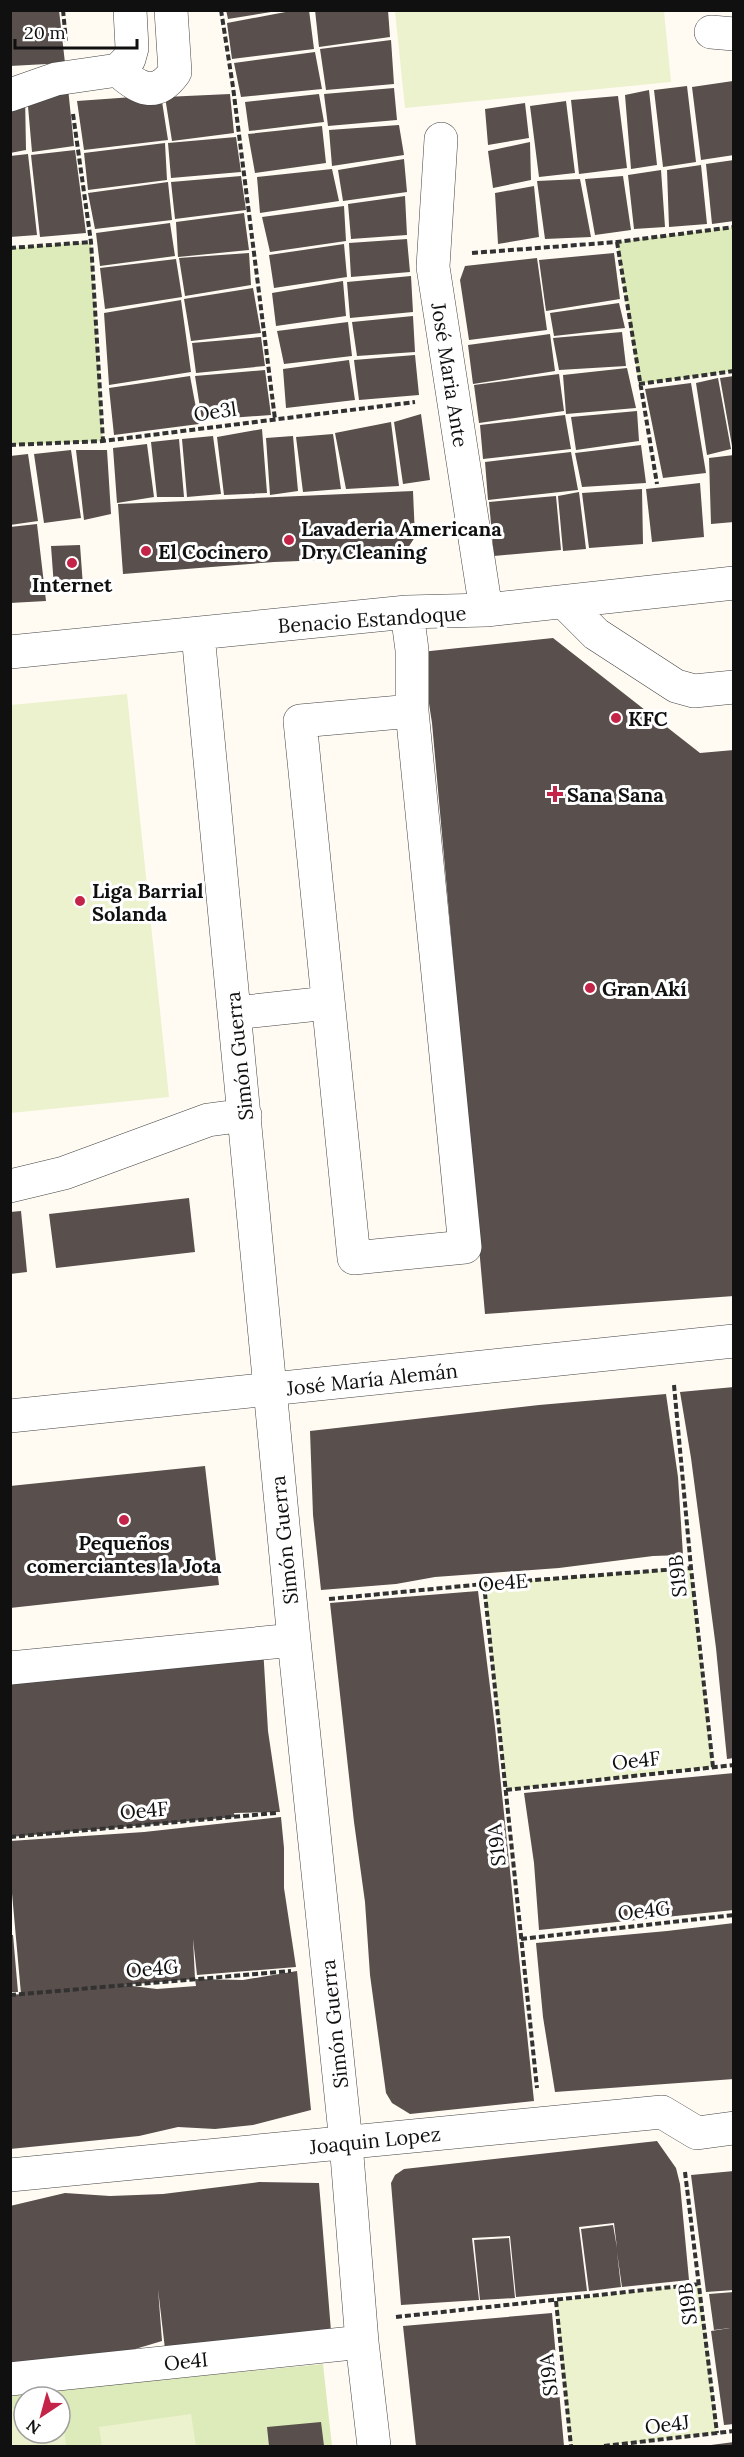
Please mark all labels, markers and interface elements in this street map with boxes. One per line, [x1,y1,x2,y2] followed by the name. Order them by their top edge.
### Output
[15,12,136,50] scale bar
[24,21,66,44] text: 20 m
[426,300,474,449] street label: José Maria Ante
[192,396,238,426] street label: Oe3l
[301,516,502,564] place label: Lavaderia Americana Dry Cleaning
[282,533,296,547] marker: Lavaderia Americana Dry Cleaning
[158,539,268,564] place label: El Cocinero
[139,544,153,558] marker: El Cocinero
[65,556,79,570] marker: Internet
[32,572,113,597] place label: Internet
[277,600,467,638] street label: Benacio Estandoque
[628,706,668,731] place label: KFC
[609,711,623,725] marker: KFC
[567,782,664,807] place label: Sana Sana
[548,787,562,801] marker: Sana Sana
[92,878,204,926] place label: Liga Barrial Solanda
[73,894,87,908] marker: Liga Barrial Solanda
[602,976,687,1001] place label: Gran Akí
[583,981,597,995] marker: Gran Akí
[220,990,258,1122] street label: Simón Guerra
[284,1358,459,1401] street label: José María Alemán
[265,1474,303,1606] street label: Simón Guerra
[117,1513,131,1527] marker: Pequeños comerciantes la Jota
[27,1530,222,1578] place label: Pequeños comerciantes la Jota
[662,1553,692,1599] street label: S19B
[477,1567,529,1597] street label: Oe4E
[611,1745,661,1775] street label: Oe4F
[119,1795,169,1825] street label: Oe4F
[481,1822,511,1868] street label: S19A
[616,1895,672,1925] street label: Oe4G
[125,1953,179,1983] street label: Oe4G
[315,1958,353,2090] street label: Simón Guerra
[307,2121,442,2159] street label: Joaquin Lopez
[672,2281,702,2327] street label: S19B
[163,2346,209,2376] street label: Oe4I
[533,2352,563,2398] street label: S19A
[12,2385,72,2445] north arrow
[643,2409,691,2439] street label: Oe4J
[22,2415,44,2439] text: N

